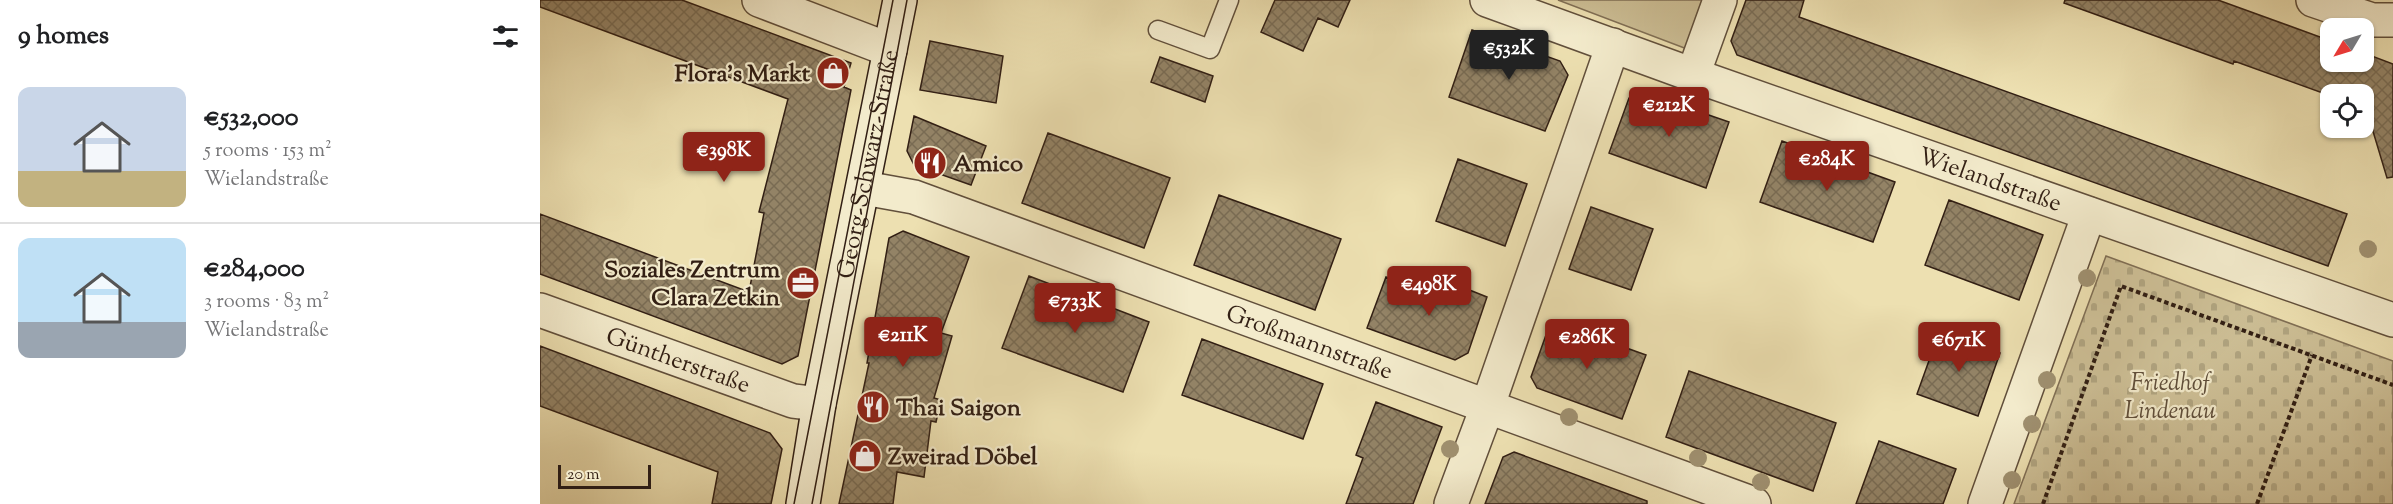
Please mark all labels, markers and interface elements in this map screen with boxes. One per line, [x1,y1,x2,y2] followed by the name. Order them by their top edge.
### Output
[18,18,109,55] text: 9 homes
[2320,18,2374,72] north arrow
[2320,18,2374,138] map controls
[489,20,522,53] icon: filters
[1467,30,1551,81] pin: €532K
[1483,35,1535,64] text: €532K
[829,47,909,282] street label: Georg-Schwarz-Straße
[815,55,851,91] shop icon: Flora's Markt
[675,58,811,92] place label: Flora's Markt
[2320,84,2374,138] button: locate
[1627,87,1711,138] pin: €212K
[1643,92,1695,121] text: €212K
[204,100,299,137] text: €532,000
[66,111,138,183] icon: home
[682,132,766,183] pin: €398K
[204,137,332,166] text: 5 rooms · 153 m²
[697,137,751,166] text: €398K
[1913,140,2066,222] street label: Wielandstraße
[1785,141,1869,192] pin: €284K
[912,145,948,181] restaurant icon: Amico
[1799,146,1855,175] text: €284K
[953,148,1023,182] place label: Amico
[204,166,329,195] text: Wielandstraße
[204,251,305,288] text: €284,000
[604,254,781,316] place label: Soziales Zentrum Clara Zetkin
[66,262,138,334] icon: home
[785,265,821,301] office icon: Soziales Zentrum Clara Zetkin
[1387,266,1471,317] pin: €498K
[1401,271,1457,300] text: €498K
[1033,283,1117,334] pin: €733K
[204,288,329,317] text: 3 rooms · 83 m²
[1049,288,1101,317] text: €733K
[1221,297,1397,390] street label: Großmannstraße
[204,317,329,346] text: Wielandstraße
[861,317,945,368] pin: €211K
[1545,319,1629,370] pin: €286K
[601,320,755,403] street label: Güntherstraße
[878,322,928,351] text: €211K
[1917,322,2001,373] pin: €671K
[1559,324,1615,353] text: €286K
[1932,327,1986,356] text: €671K
[2124,367,2216,429] park label: Friedhof Lindenau
[855,389,891,425] restaurant icon: Thai Saigon
[896,392,1022,426] place label: Thai Saigon
[847,438,883,474] shop icon: Zweirad Döbel
[888,441,1038,475] place label: Zweirad Döbel
[558,462,651,490] scale bar
[567,464,600,487] text: 20 m

